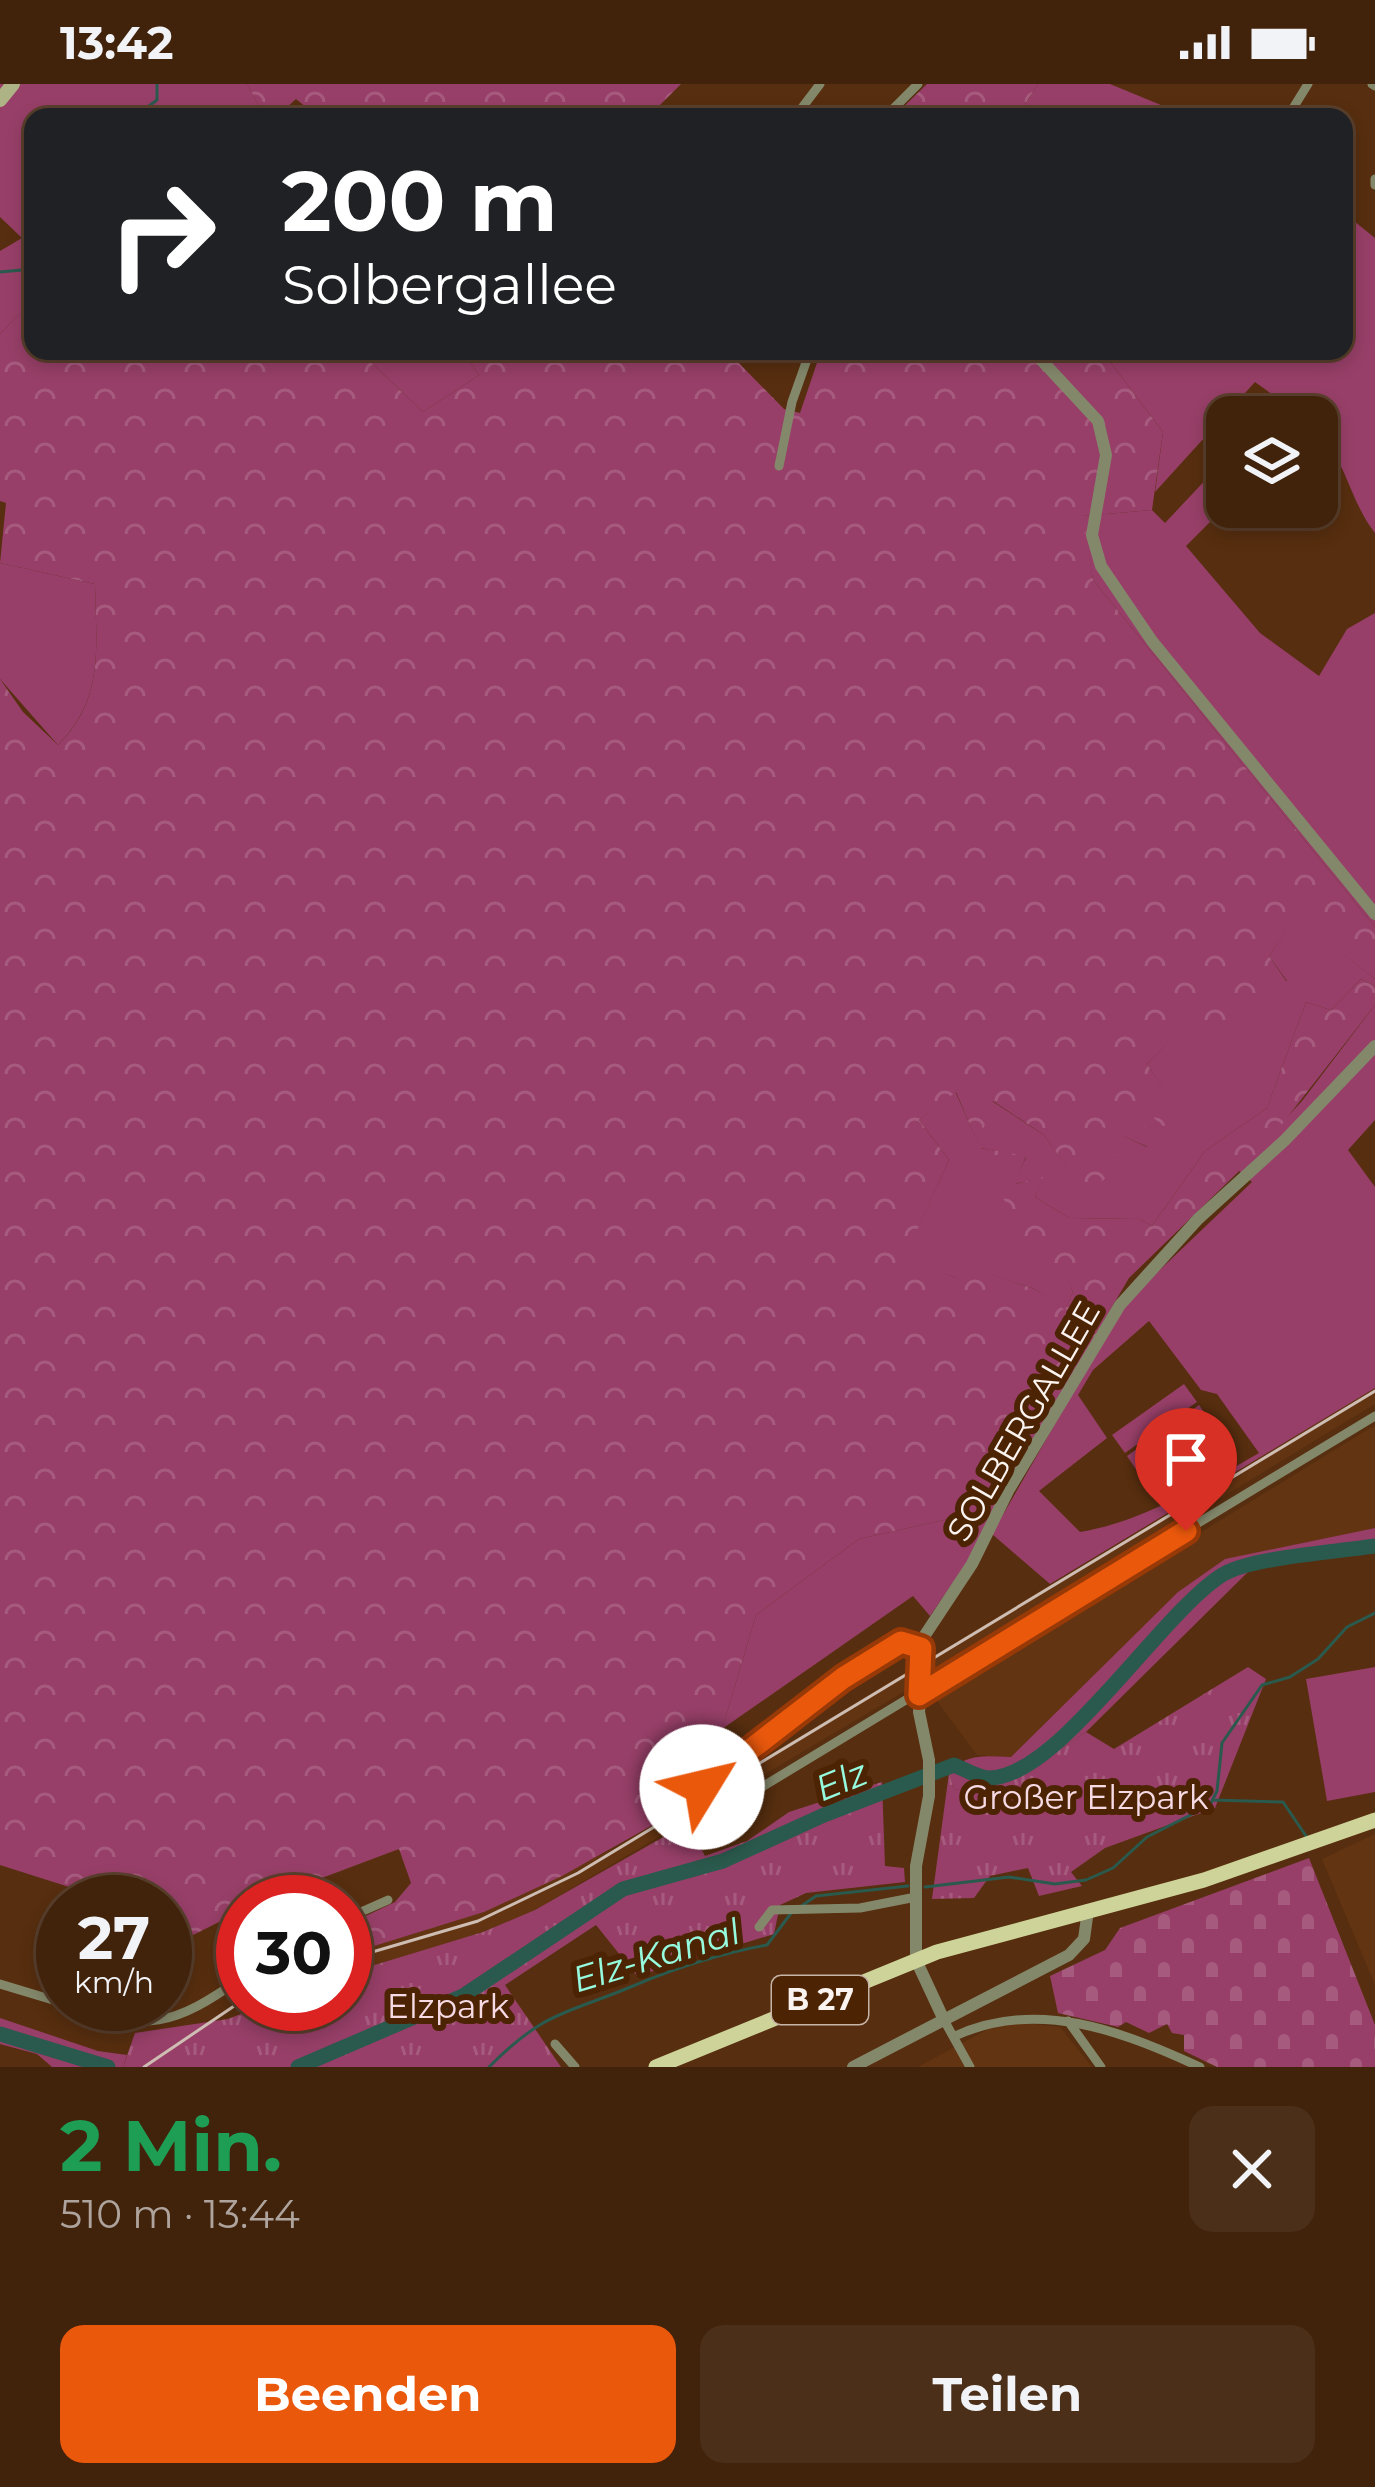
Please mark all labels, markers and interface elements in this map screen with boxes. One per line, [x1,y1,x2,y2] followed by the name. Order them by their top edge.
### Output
[60,15,174,70] text: 13:42
[282,150,558,252] text: 200 m
[84,156,240,312] icon: right
[282,252,617,318] text: Solbergallee
[1206,396,1338,528] map controls
[1206,396,1338,528] button: layers
[938,1294,1108,1548] street label: SOLBERGALLEE
[1135,1408,1237,1531] pin
[1153,1426,1219,1492] icon: arrive
[639,1724,765,1850] position arrow
[809,1750,874,1810] water label: Elz
[963,1777,1209,1817] park label: Großer Elzpark
[216,1875,372,2031] speed limit sign: 30
[78,1901,150,1974] text: 27
[567,1909,745,2001] water label: Elz-Kanal
[74,1964,154,2001] text: km/h
[772,1976,868,2024] road number: B 27
[387,1986,509,2026] park label: Elzpark
[60,2101,282,2189] text: 2 Min.
[1189,2106,1315,2232] button: close
[60,2190,300,2238] text: 510 m · 13:44
[60,2325,676,2463] button: Beenden
[700,2325,1315,2463] button: Teilen

